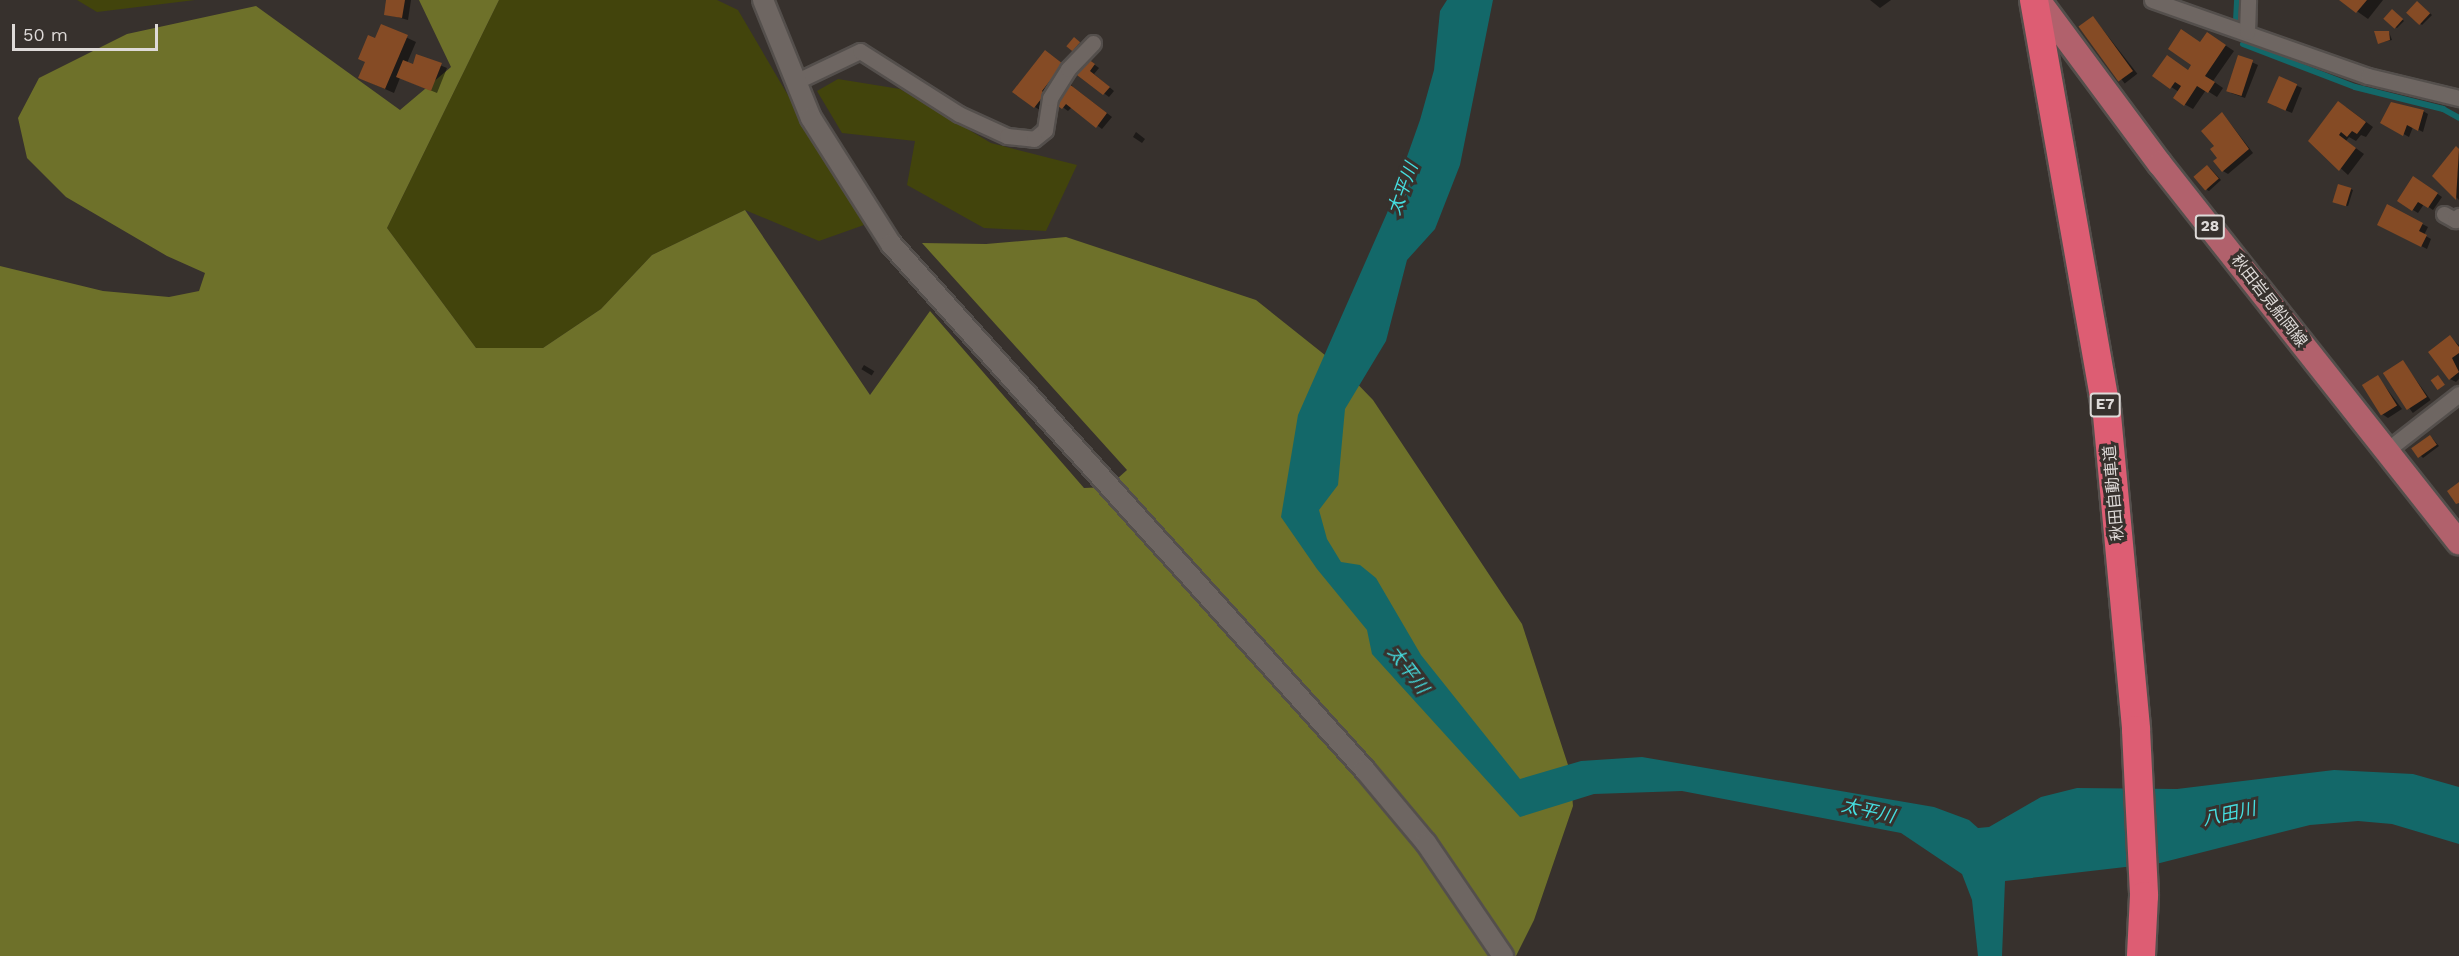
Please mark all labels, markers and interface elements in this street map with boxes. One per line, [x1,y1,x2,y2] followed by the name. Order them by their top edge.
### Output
[15,12,160,50] scale bar
[23,24,68,45] text: 50 m
[1384,160,1422,218] water label: 太平川
[2194,215,2226,239] road number: 28
[2227,251,2311,351] street label: 秋田岩見船岡線
[2088,393,2122,417] road number: E7
[2100,444,2128,542] street label: 秋田自動車道
[1383,642,1433,698] water label: 太平川
[1839,794,1897,828] water label: 太平川
[2200,798,2258,830] water label: 八田川

